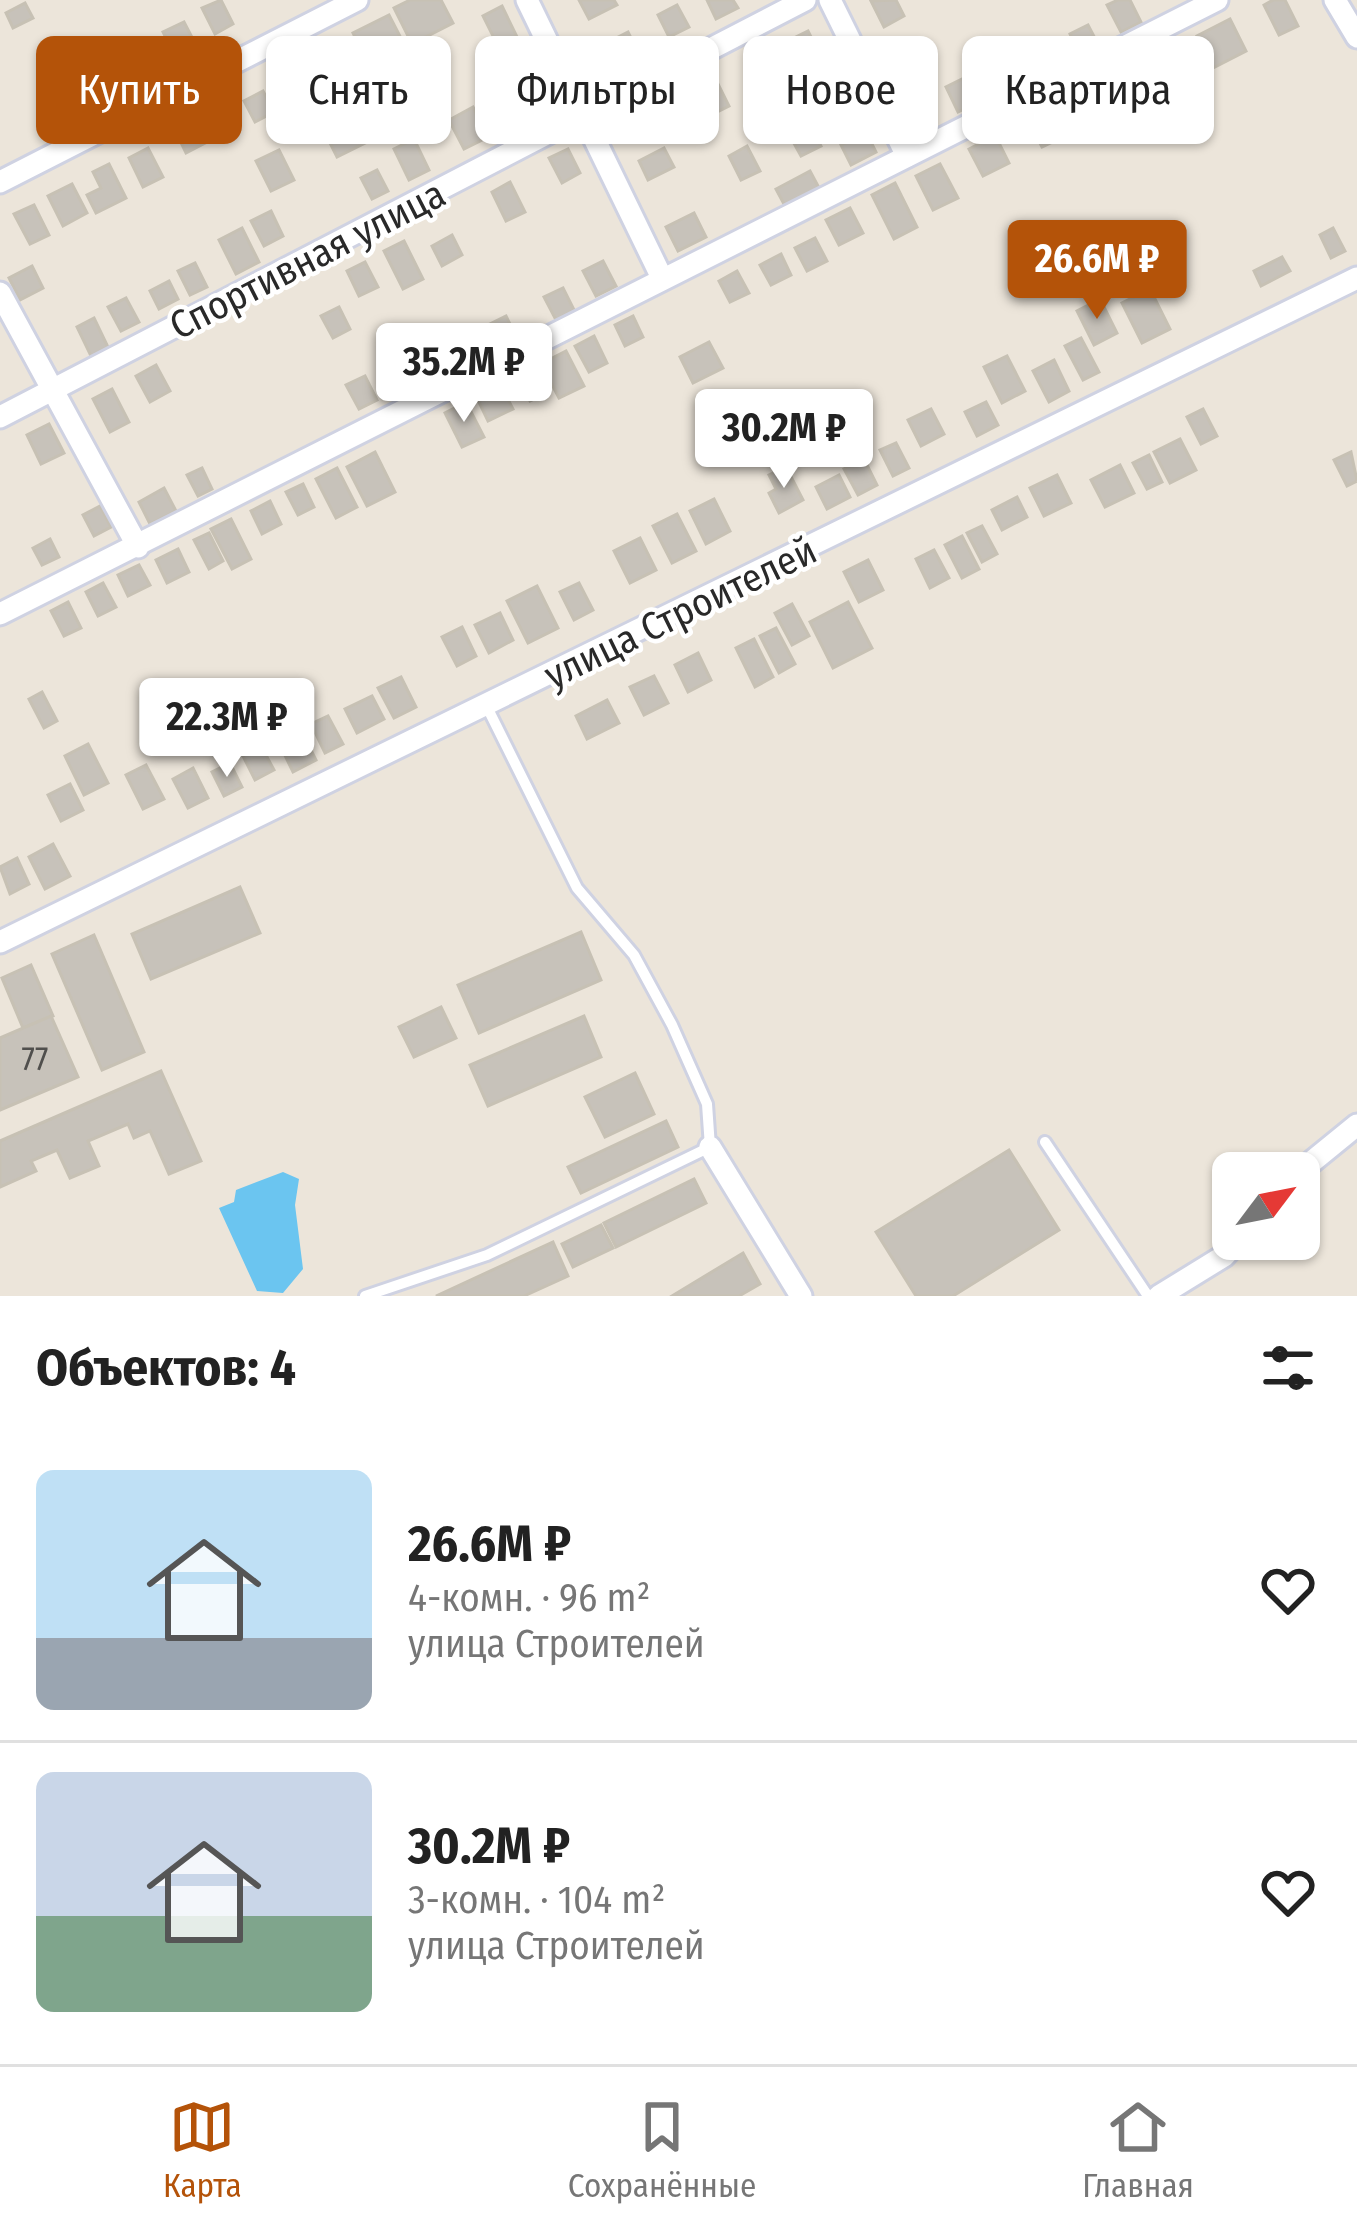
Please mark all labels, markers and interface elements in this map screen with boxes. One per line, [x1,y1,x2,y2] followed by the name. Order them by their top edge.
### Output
[36,36,242,144] chip: Купить
[266,36,451,144] chip: Снять
[475,36,719,144] chip: Фильтры
[743,36,938,144] chip: Новое
[962,36,1214,144] chip: Квартира
[162,171,453,349] street label: Спортивная улица
[986,220,1208,322] pin: 26.6M ₽
[1035,236,1159,282] text: 26.6M ₽
[353,323,575,425] pin: 35.2M ₽
[403,339,525,385] text: 35.2M ₽
[673,389,895,491] pin: 30.2M ₽
[722,405,846,451] text: 30.2M ₽
[537,527,824,699] street label: улица Строителей
[116,678,338,780] pin: 22.3M ₽
[166,694,288,740] text: 22.3M ₽
[22,1039,48,1079] house number: 77
[1212,1152,1320,1260] north arrow
[1212,1152,1320,1260] map controls
[1255,1335,1321,1401] icon: filters
[36,1337,296,1399] text: Объектов: 4
[408,1513,571,1575] text: 26.6M ₽
[132,1518,276,1662] icon: home
[1255,1557,1321,1623] icon: heart
[408,1575,650,1621] text: 4-комн. · 96 m²
[408,1621,705,1667] text: улица Строителей
[408,1815,570,1877] text: 30.2M ₽
[132,1820,276,1964] icon: home
[1255,1859,1321,1925] icon: heart
[408,1877,665,1923] text: 3-комн. · 104 m²
[408,1923,705,1969] text: улица Строителей
[163,2094,242,2206] tab: Карта
[568,2094,756,2206] tab: Сохранённые
[1082,2094,1194,2206] tab: Главная

